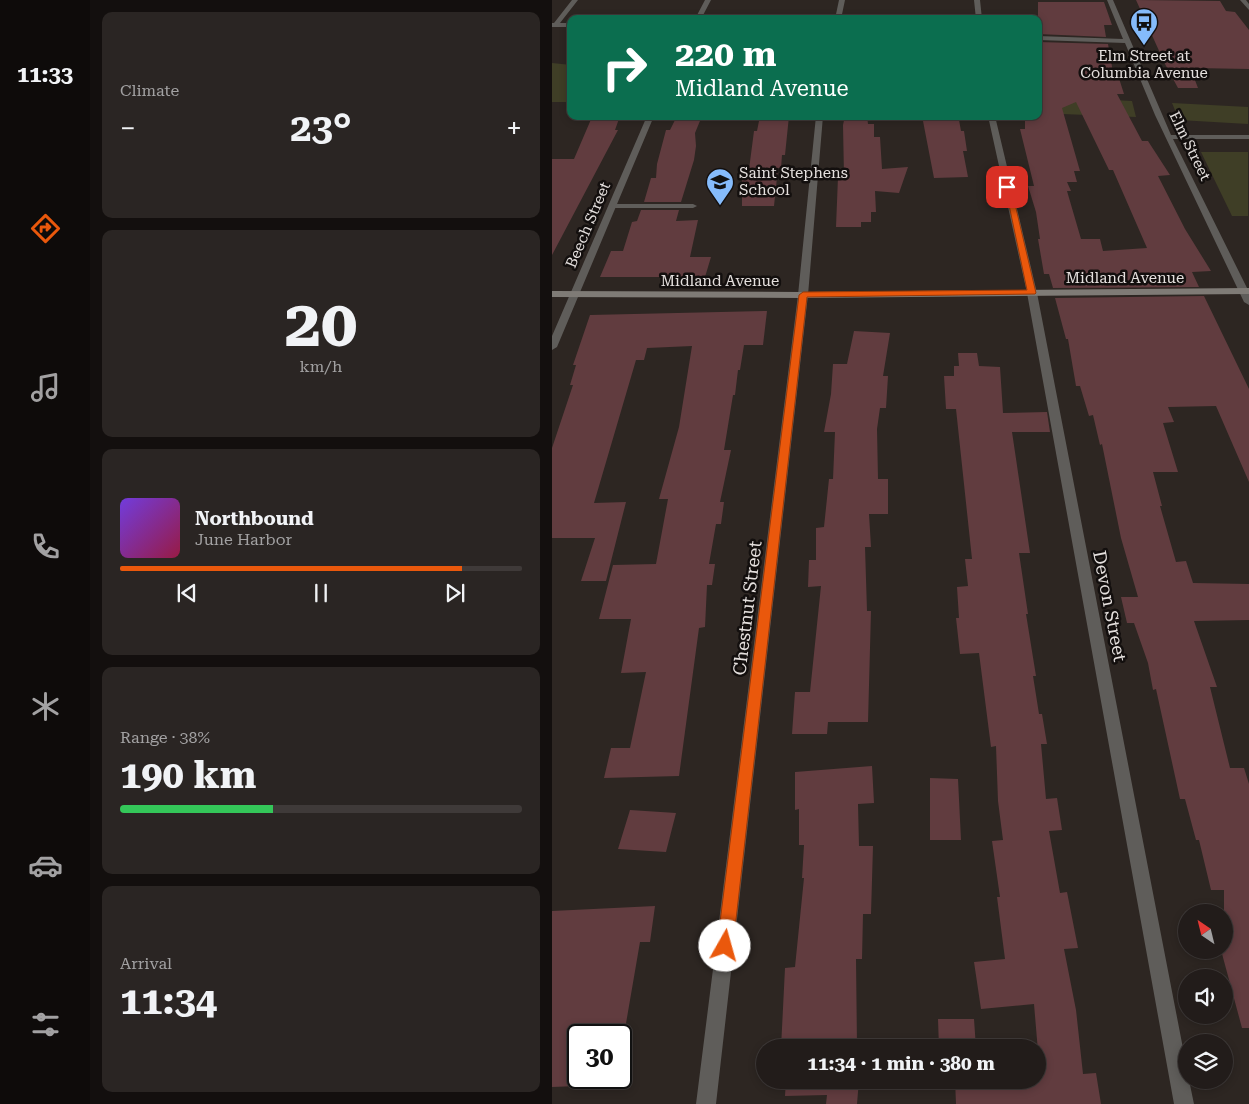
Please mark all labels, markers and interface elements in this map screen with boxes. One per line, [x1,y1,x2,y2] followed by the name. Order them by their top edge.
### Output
[1129,7,1159,46] bus stop icon: Elm Street at Columbia Avenue
[675,34,776,75] text: 220 m
[592,35,657,100] icon: right
[1080,47,1208,82] place label: Elm Street at Columbia Avenue
[17,62,73,87] text: 11:33
[675,76,849,101] text: Midland Avenue
[120,81,179,100] text: Climate
[290,106,352,150] text: 23°
[1166,108,1215,184] street label: Elm Street
[120,112,136,145] text: −
[506,112,522,145] text: +
[739,164,848,199] place label: Saint Stephens School
[986,166,1028,208] pin
[705,167,735,206] school or university icon: Saint Stephens School
[993,173,1021,201] icon: arrive
[562,179,614,271] street label: Beech Street
[28,211,63,246] icon: directions
[1066,269,1184,287] street label: Midland Avenue
[661,272,779,290] street label: Midland Avenue
[285,286,357,362] text: 20
[300,357,342,376] text: km/h
[28,370,63,405] icon: music
[195,507,314,530] text: Northbound
[28,529,63,564] icon: phone
[195,530,292,549] text: June Harbor
[728,539,766,676] street label: Chestnut Street
[1089,549,1131,664] street label: Devon Street
[173,579,201,607] icon: previous
[307,579,335,607] icon: pause
[441,579,469,607] icon: next
[28,689,63,724] icon: climate
[120,728,210,747] text: Range · 38%
[120,753,256,797] text: 190 km
[28,848,63,883] icon: car
[1178,904,1233,959] north arrow
[1178,904,1233,1089] map controls
[698,919,750,971] position arrow
[120,954,172,973] text: Arrival
[1178,969,1233,1024] button: sound
[120,979,217,1023] text: 11:34
[28,1007,63,1042] icon: filters
[567,1024,632,1089] speed limit sign: 30
[1178,1034,1233,1089] button: layers
[807,1052,995,1075] text: 11:34 · 1 min · 380 m

